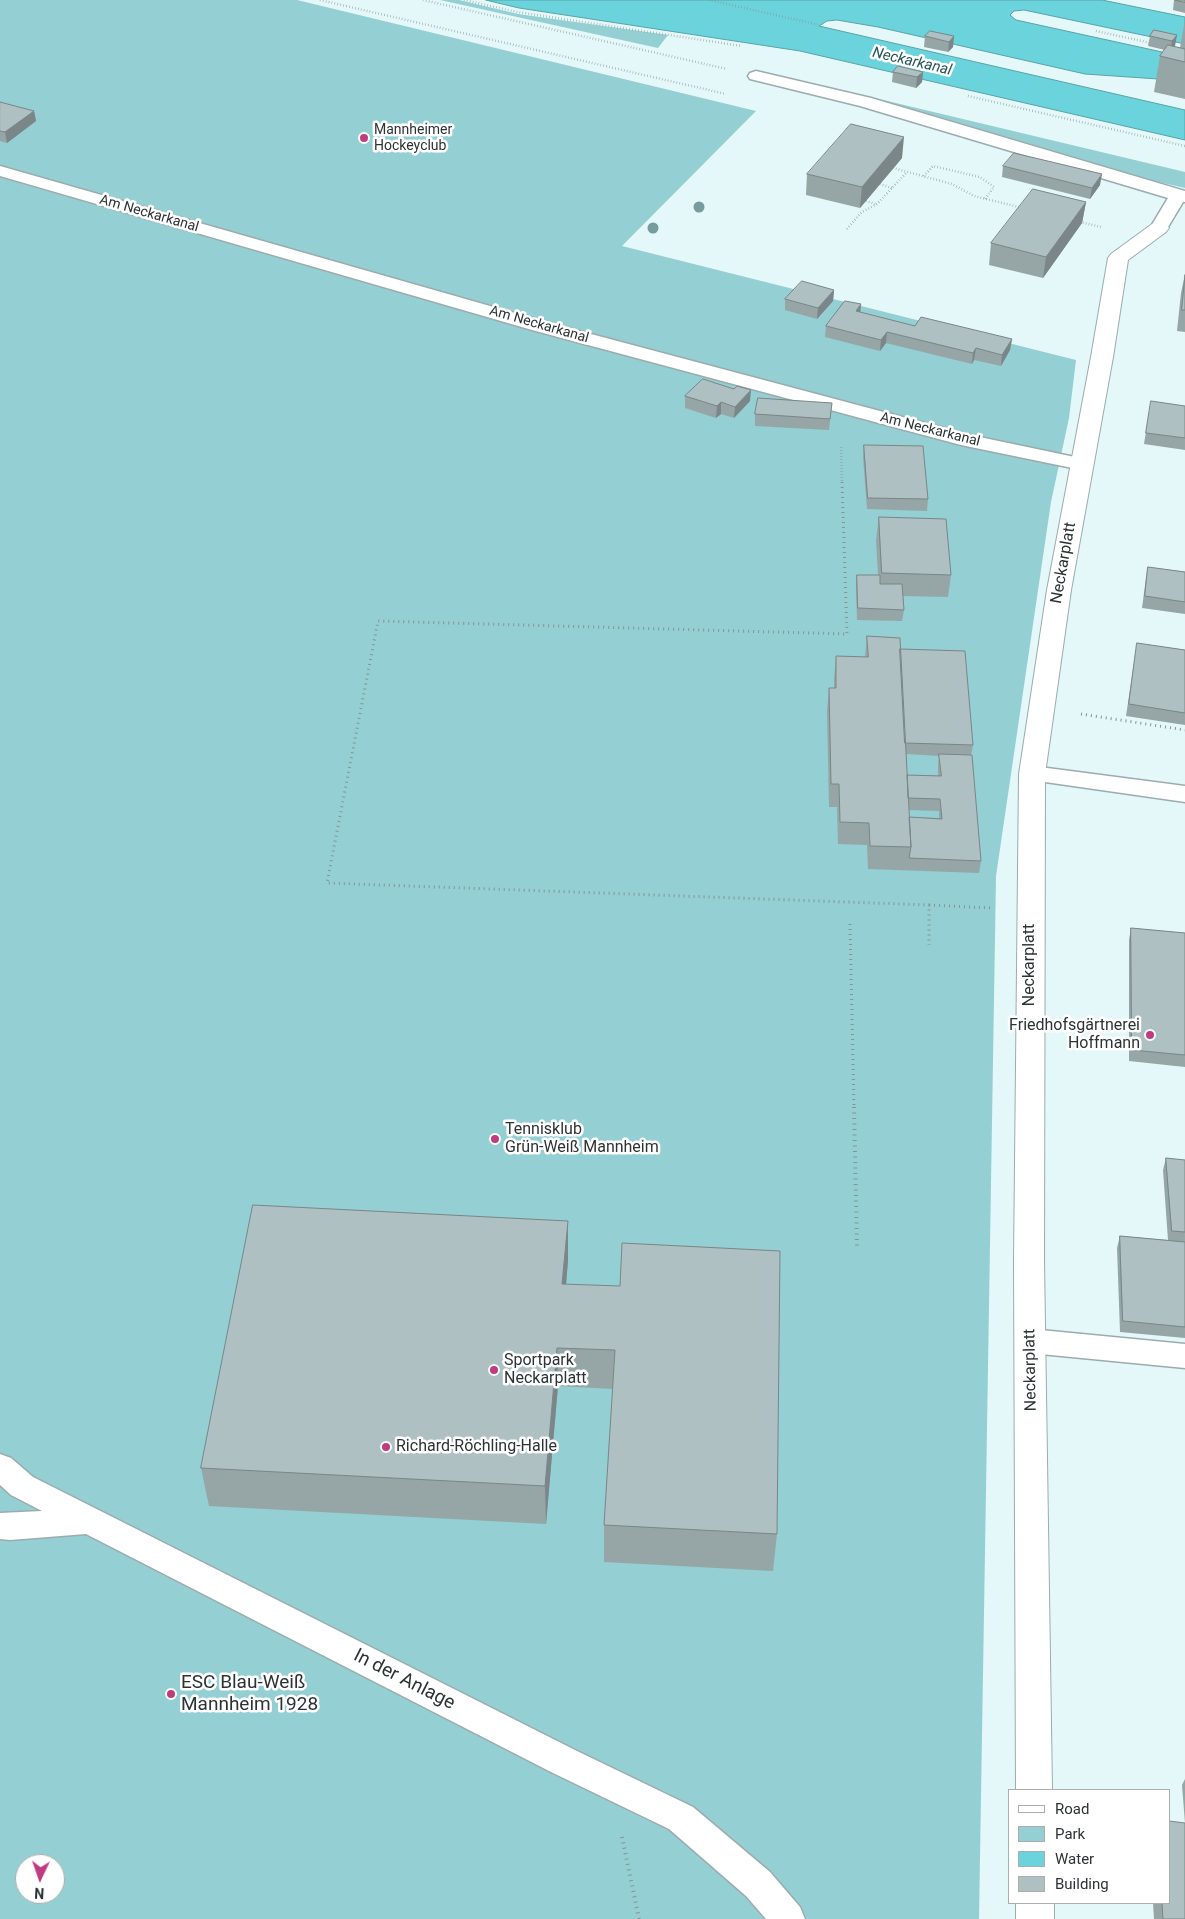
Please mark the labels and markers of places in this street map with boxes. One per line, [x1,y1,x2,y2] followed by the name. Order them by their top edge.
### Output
[374,122,452,154] place label: Mannheimer Hockeyclub
[358,132,370,144] marker: Mannheimer Hockeyclub
[1009,1016,1140,1054] place label: Friedhofsgärtnerei Hoffmann
[1144,1029,1156,1041] marker: Friedhofsgärtnerei Hoffmann
[505,1120,659,1158] place label: Tennisklub Grün-Weiß Mannheim
[489,1133,501,1145] marker: Tennisklub Grün-Weiß Mannheim
[504,1351,587,1389] place label: Sportpark Neckarplatt
[488,1364,500,1376] marker: Sportpark Neckarplatt
[396,1437,557,1457] place label: Richard-Röchling-Halle
[380,1441,392,1453] marker: Richard-Röchling-Halle
[181,1672,318,1716] place label: ESC Blau-Weiß Mannheim 1928
[165,1688,177,1700] marker: ESC Blau-Weiß Mannheim 1928

